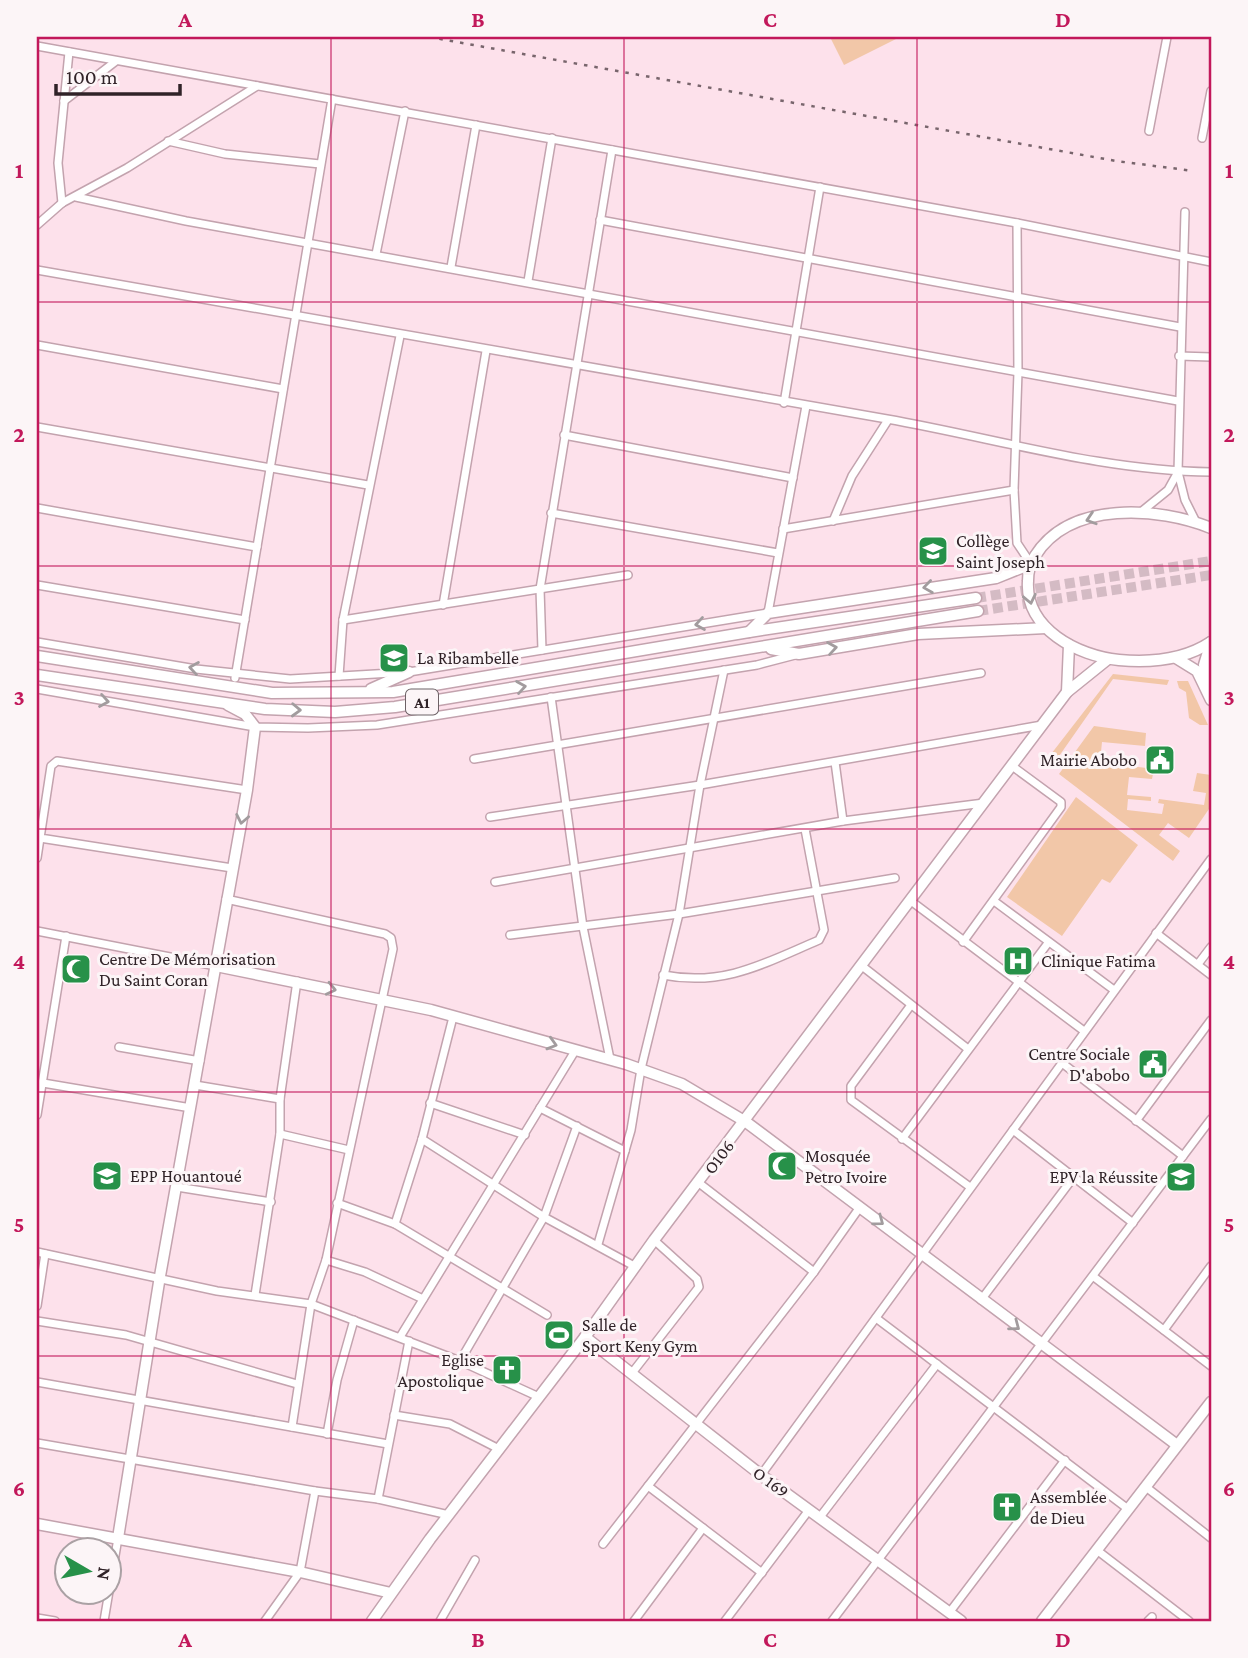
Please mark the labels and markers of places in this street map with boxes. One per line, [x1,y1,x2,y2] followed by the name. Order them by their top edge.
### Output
[956,531,1045,572] place label: Collège Saint Joseph
[916,534,950,568] school or university icon: Collège Saint Joseph
[377,641,411,675] school or university icon: La Ribambelle
[417,648,519,668] place label: La Ribambelle
[1143,743,1177,777] public building icon: Mairie Abobo
[1040,750,1137,770] place label: Mairie Abobo
[1001,944,1035,978] hospital icon: Clinique Fatima
[99,949,276,990] place label: Centre De Mémorisation Du Saint Coran
[1041,951,1156,971] place label: Clinique Fatima
[59,952,93,986] mosque icon: Centre De Mémorisation Du Saint Coran
[1028,1044,1130,1085] place label: Centre Sociale D'abobo
[1136,1047,1170,1081] public building icon: Centre Sociale D'abobo
[805,1146,887,1187] place label: Mosquée Petro Ivoire
[765,1149,799,1183] mosque icon: Mosquée Petro Ivoire
[90,1159,124,1193] school or university icon: EPP Houantoué
[1164,1160,1198,1194] school or university icon: EPV la Réussite
[130,1166,242,1186] place label: EPP Houantoué
[1049,1167,1158,1187] place label: EPV la Réussite
[582,1315,698,1356] place label: Salle de Sport Keny Gym
[542,1318,576,1352] sports icon: Salle de Sport Keny Gym
[397,1350,484,1391] place label: Eglise Apostolique
[490,1353,524,1387] church icon: Eglise Apostolique
[1030,1487,1107,1528] place label: Assemblée de Dieu
[990,1490,1024,1524] church icon: Assemblée de Dieu

